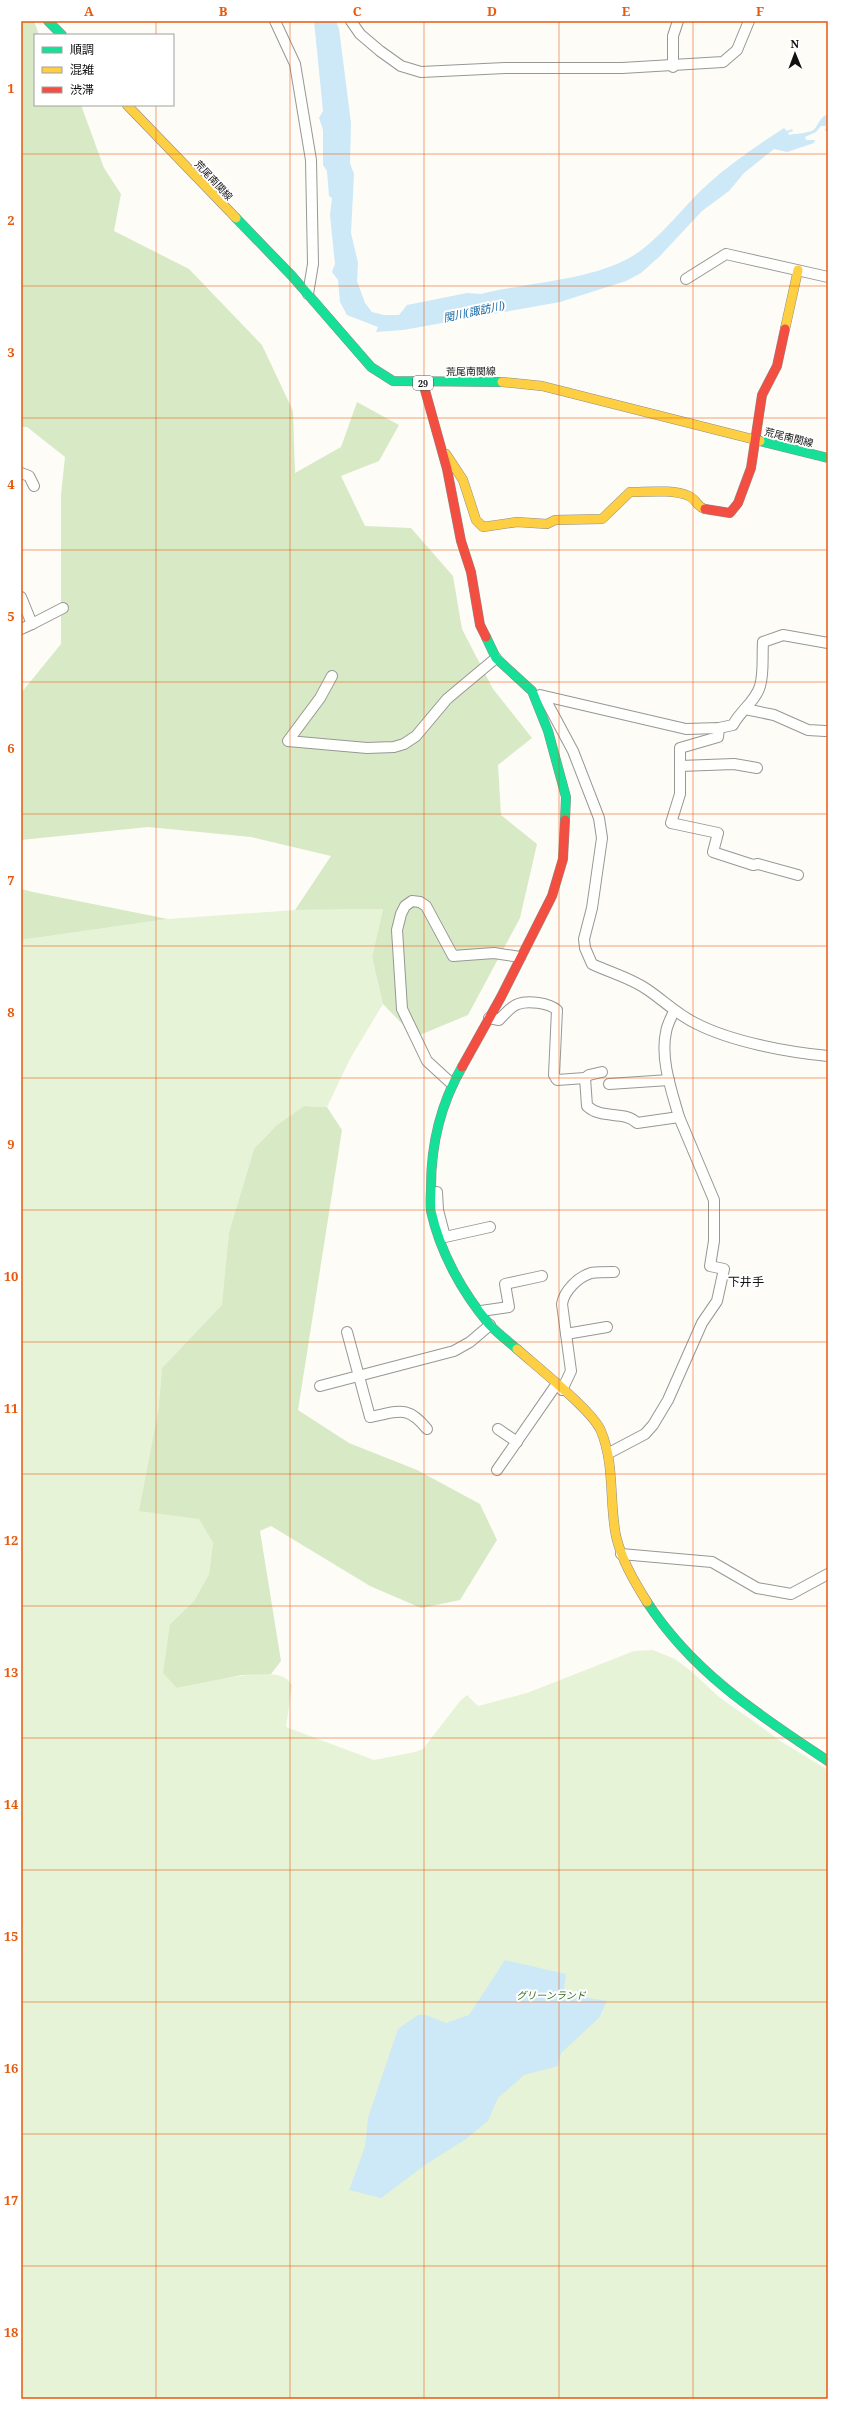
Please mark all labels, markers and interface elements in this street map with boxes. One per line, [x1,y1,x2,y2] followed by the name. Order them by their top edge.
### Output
[84,2,94,20] text: A
[219,2,228,20] text: B
[353,2,362,20] text: C
[487,2,497,20] text: D
[622,2,631,20] text: E
[756,2,764,20] text: F
[34,34,174,106] legend
[775,34,815,74] north arrow
[790,36,800,51] text: N
[70,41,94,58] text: 順調
[70,61,94,78] text: 混雑
[7,79,15,97] text: 1
[70,81,94,98] text: 渋滞
[192,157,236,203] street label: 荒尾南関線
[7,211,15,229] text: 2
[442,297,506,325] water label: 関川(諏訪川)
[7,343,15,361] text: 3
[446,364,496,378] street label: 荒尾南関線
[413,376,433,390] road number: 29
[763,424,815,450] street label: 荒尾南関線
[7,475,15,493] text: 4
[7,607,15,625] text: 5
[7,739,15,757] text: 6
[7,871,15,889] text: 7
[7,1003,15,1021] text: 8
[7,1135,15,1153] text: 9
[4,1267,18,1285] text: 10
[728,1273,764,1290] district label: 下井手
[4,1399,18,1417] text: 11
[4,1531,18,1549] text: 12
[4,1663,18,1681] text: 13
[4,1795,19,1813] text: 14
[4,1927,18,1945] text: 15
[516,1988,587,2002] park label: グリーンランド
[4,2059,18,2077] text: 16
[4,2191,18,2209] text: 17
[4,2323,18,2341] text: 18

